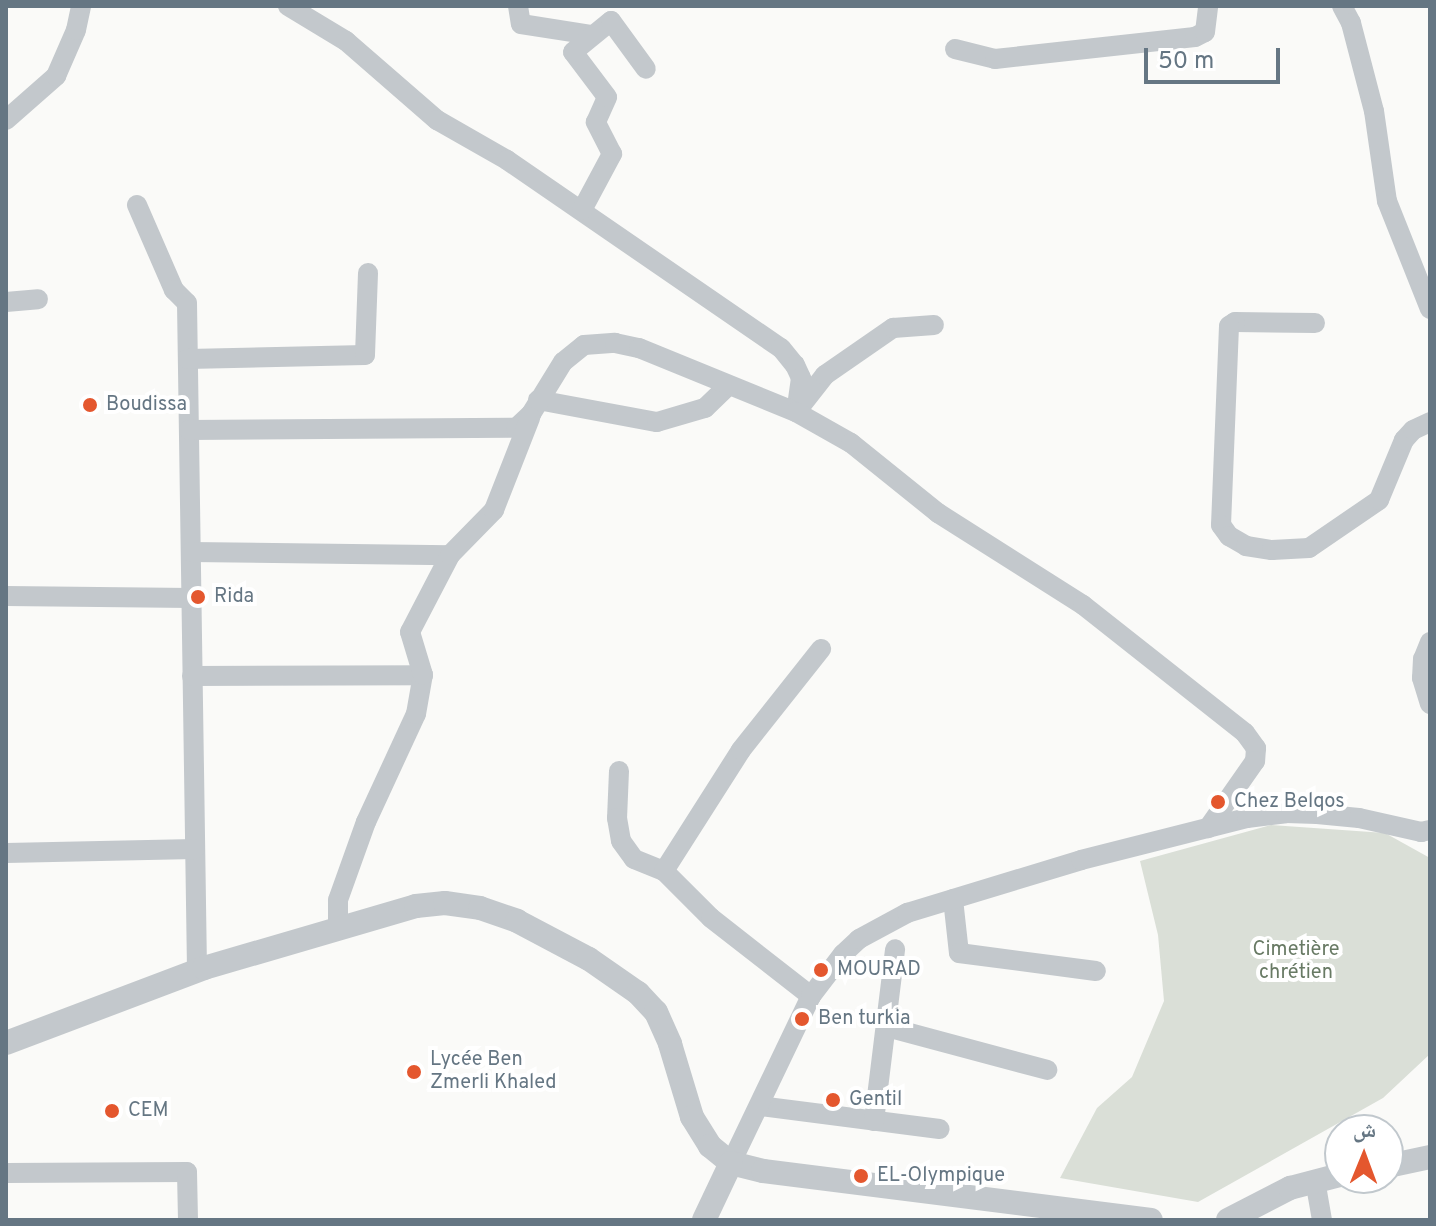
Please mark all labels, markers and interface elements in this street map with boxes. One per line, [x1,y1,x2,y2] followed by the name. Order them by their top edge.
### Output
[1148,32,1284,82] scale bar
[1158,47,1214,77] text: 50 m
[106,393,187,417] place label: Boudissa
[81,396,99,414] marker: Boudissa
[214,585,254,609] place label: Rida
[189,588,207,606] marker: Rida
[1234,790,1345,814] place label: Chez Belqos
[1209,793,1227,811] marker: Chez Belqos
[1253,939,1339,986] park label: Cimetière chrétien
[837,958,921,982] place label: MOURAD
[812,961,830,979] marker: MOURAD
[818,1007,911,1031] place label: Ben turkia
[793,1010,811,1028] marker: Ben turkia
[430,1048,557,1095] place label: Lycée Ben Zmerli Khaled
[405,1063,423,1081] marker: Lycée Ben Zmerli Khaled
[849,1088,902,1112] place label: Gentil
[824,1091,842,1109] marker: Gentil
[128,1099,169,1123] place label: CEM
[103,1102,121,1120] marker: CEM
[1324,1114,1404,1194] north arrow
[1352,1118,1376,1145] text: ش
[877,1164,1005,1188] place label: EL-Olympique
[852,1167,870,1185] marker: EL-Olympique

